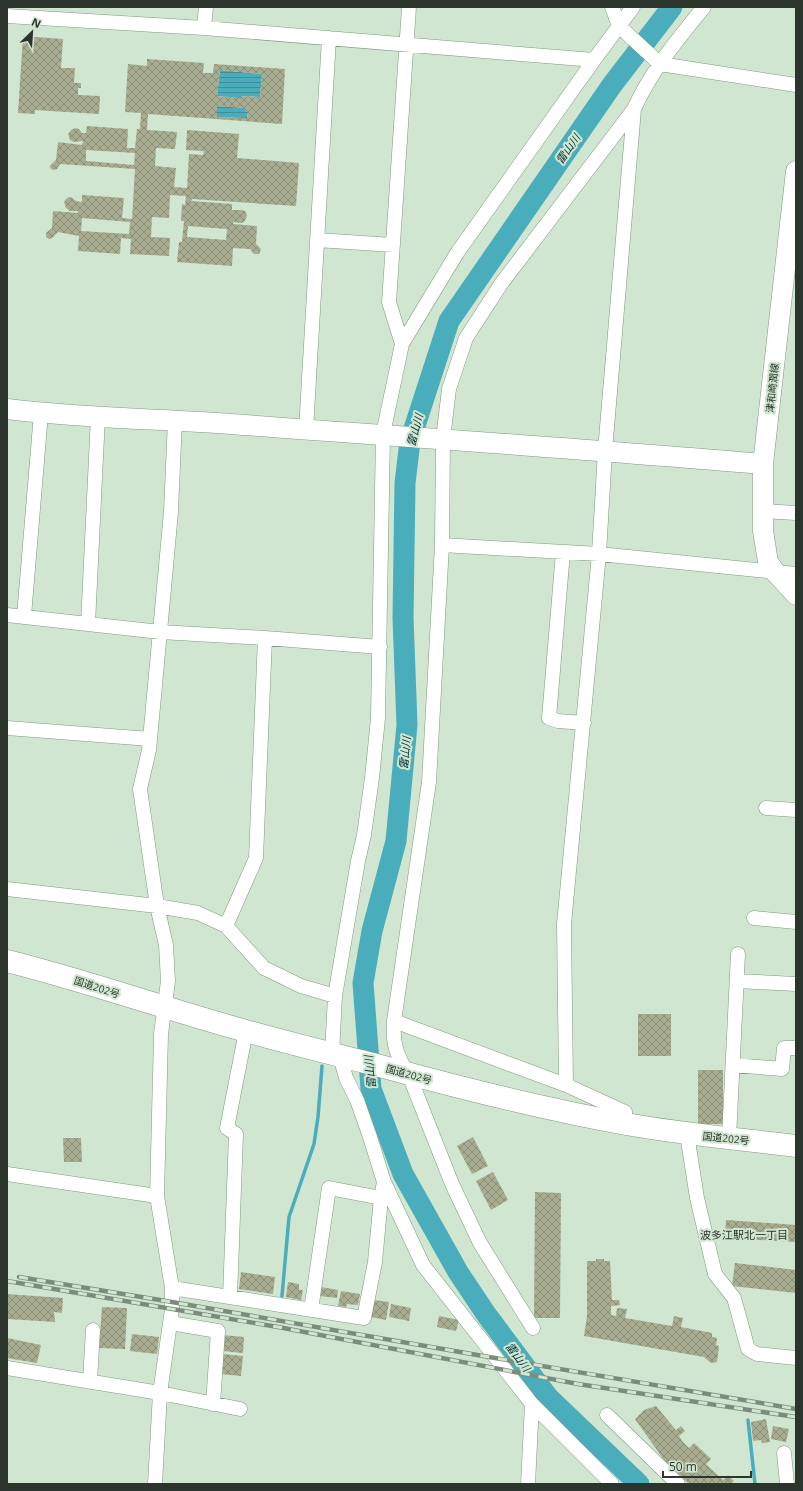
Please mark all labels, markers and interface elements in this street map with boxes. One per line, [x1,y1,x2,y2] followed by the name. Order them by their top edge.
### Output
[12,12,52,52] north arrow
[29,14,44,31] text: N
[552,130,584,167] water label: 雷山川
[762,362,782,414] street label: 津和崎潤線
[403,411,426,448] water label: 雷山川
[395,735,414,770] water label: 雷山川
[72,973,122,1001] street label: 国道202号
[360,1054,379,1089] water label: 雷山川
[384,1061,434,1087] street label: 国道202号
[702,1129,750,1147] street label: 国道202号
[700,1227,788,1242] district label: 波多江駅北一丁目
[502,1339,535,1375] water label: 雷山川
[663,1453,751,1479] scale bar
[669,1458,697,1475] text: 50 m

